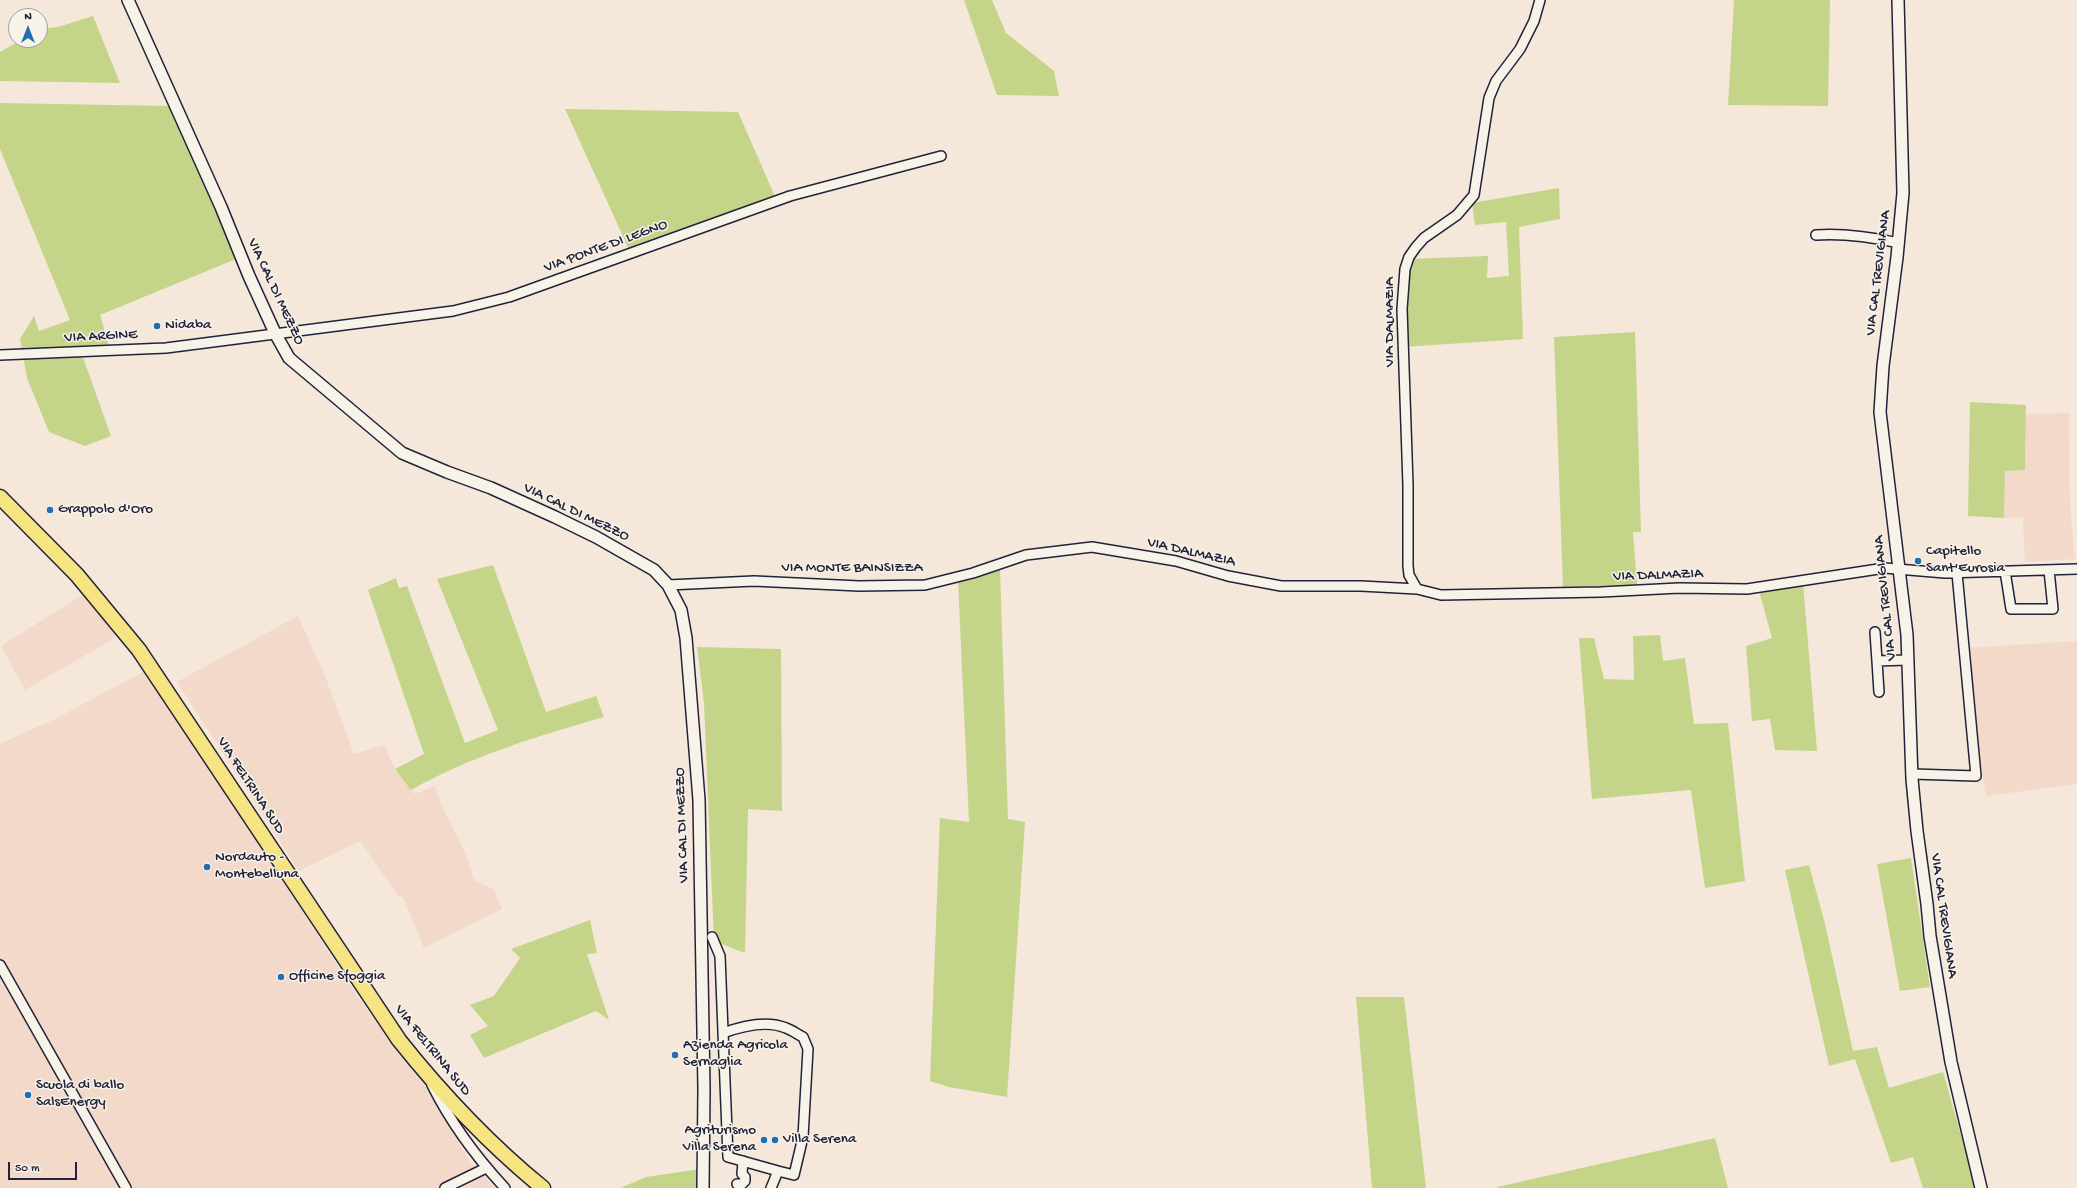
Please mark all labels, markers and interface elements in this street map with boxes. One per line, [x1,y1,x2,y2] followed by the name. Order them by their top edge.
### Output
[8,8,48,48] north arrow
[24,11,32,23] text: N
[1862,209,1896,337] street label: VIA CAL TREVIGIANA
[542,216,670,278] street label: VIA PONTE DI LEGNO
[242,236,308,348] street label: VIA CAL DI MEZZO
[1382,277,1400,367] street label: VIA DALMAZIA
[165,317,211,335] place label: Nidaba
[152,321,162,331] marker: Nidaba
[64,326,138,348] street label: VIA ARGINE
[520,480,632,546] street label: VIA CAL DI MEZZO
[58,501,153,519] place label: Grappolo d'Oro
[45,505,55,515] marker: Grappolo d'Oro
[1145,534,1237,572] street label: VIA DALMAZIA
[1870,534,1902,662] street label: VIA CAL TREVIGIANA
[1926,543,2005,578] place label: Capitello Sant'Eurosia
[1913,556,1923,566] marker: Capitello Sant'Eurosia
[782,560,922,578] street label: VIA MONTE BAINSIZZA
[1613,565,1703,587] street label: VIA DALMAZIA
[212,734,288,838] street label: VIA FELTRINA SUD
[672,767,694,883] street label: VIA CAL DI MEZZO
[215,849,299,884] place label: Nordauto - Montebelluna
[1925,852,1961,980] street label: VIA CAL TREVIGIANA
[202,862,212,872] marker: Nordauto - Montebelluna
[289,968,385,986] place label: Officine Sfoggia
[276,972,286,982] marker: Officine Sfoggia
[390,1002,474,1100] street label: VIA FELTRINA SUD
[683,1037,788,1072] place label: Azienda Agricola Sernaglia
[670,1050,680,1060] marker: Azienda Agricola Sernaglia
[36,1077,124,1112] place label: Scuola di ballo SalsEnergy
[23,1090,33,1100] marker: Scuola di ballo SalsEnergy
[683,1122,756,1157] place label: Agriturismo Villa Serena
[783,1131,856,1149] place label: Villa Serena
[759,1135,769,1145] marker: Agriturismo Villa Serena
[770,1135,780,1145] marker: Villa Serena
[10,1154,79,1180] scale bar
[15,1162,40,1176] text: 50 m

